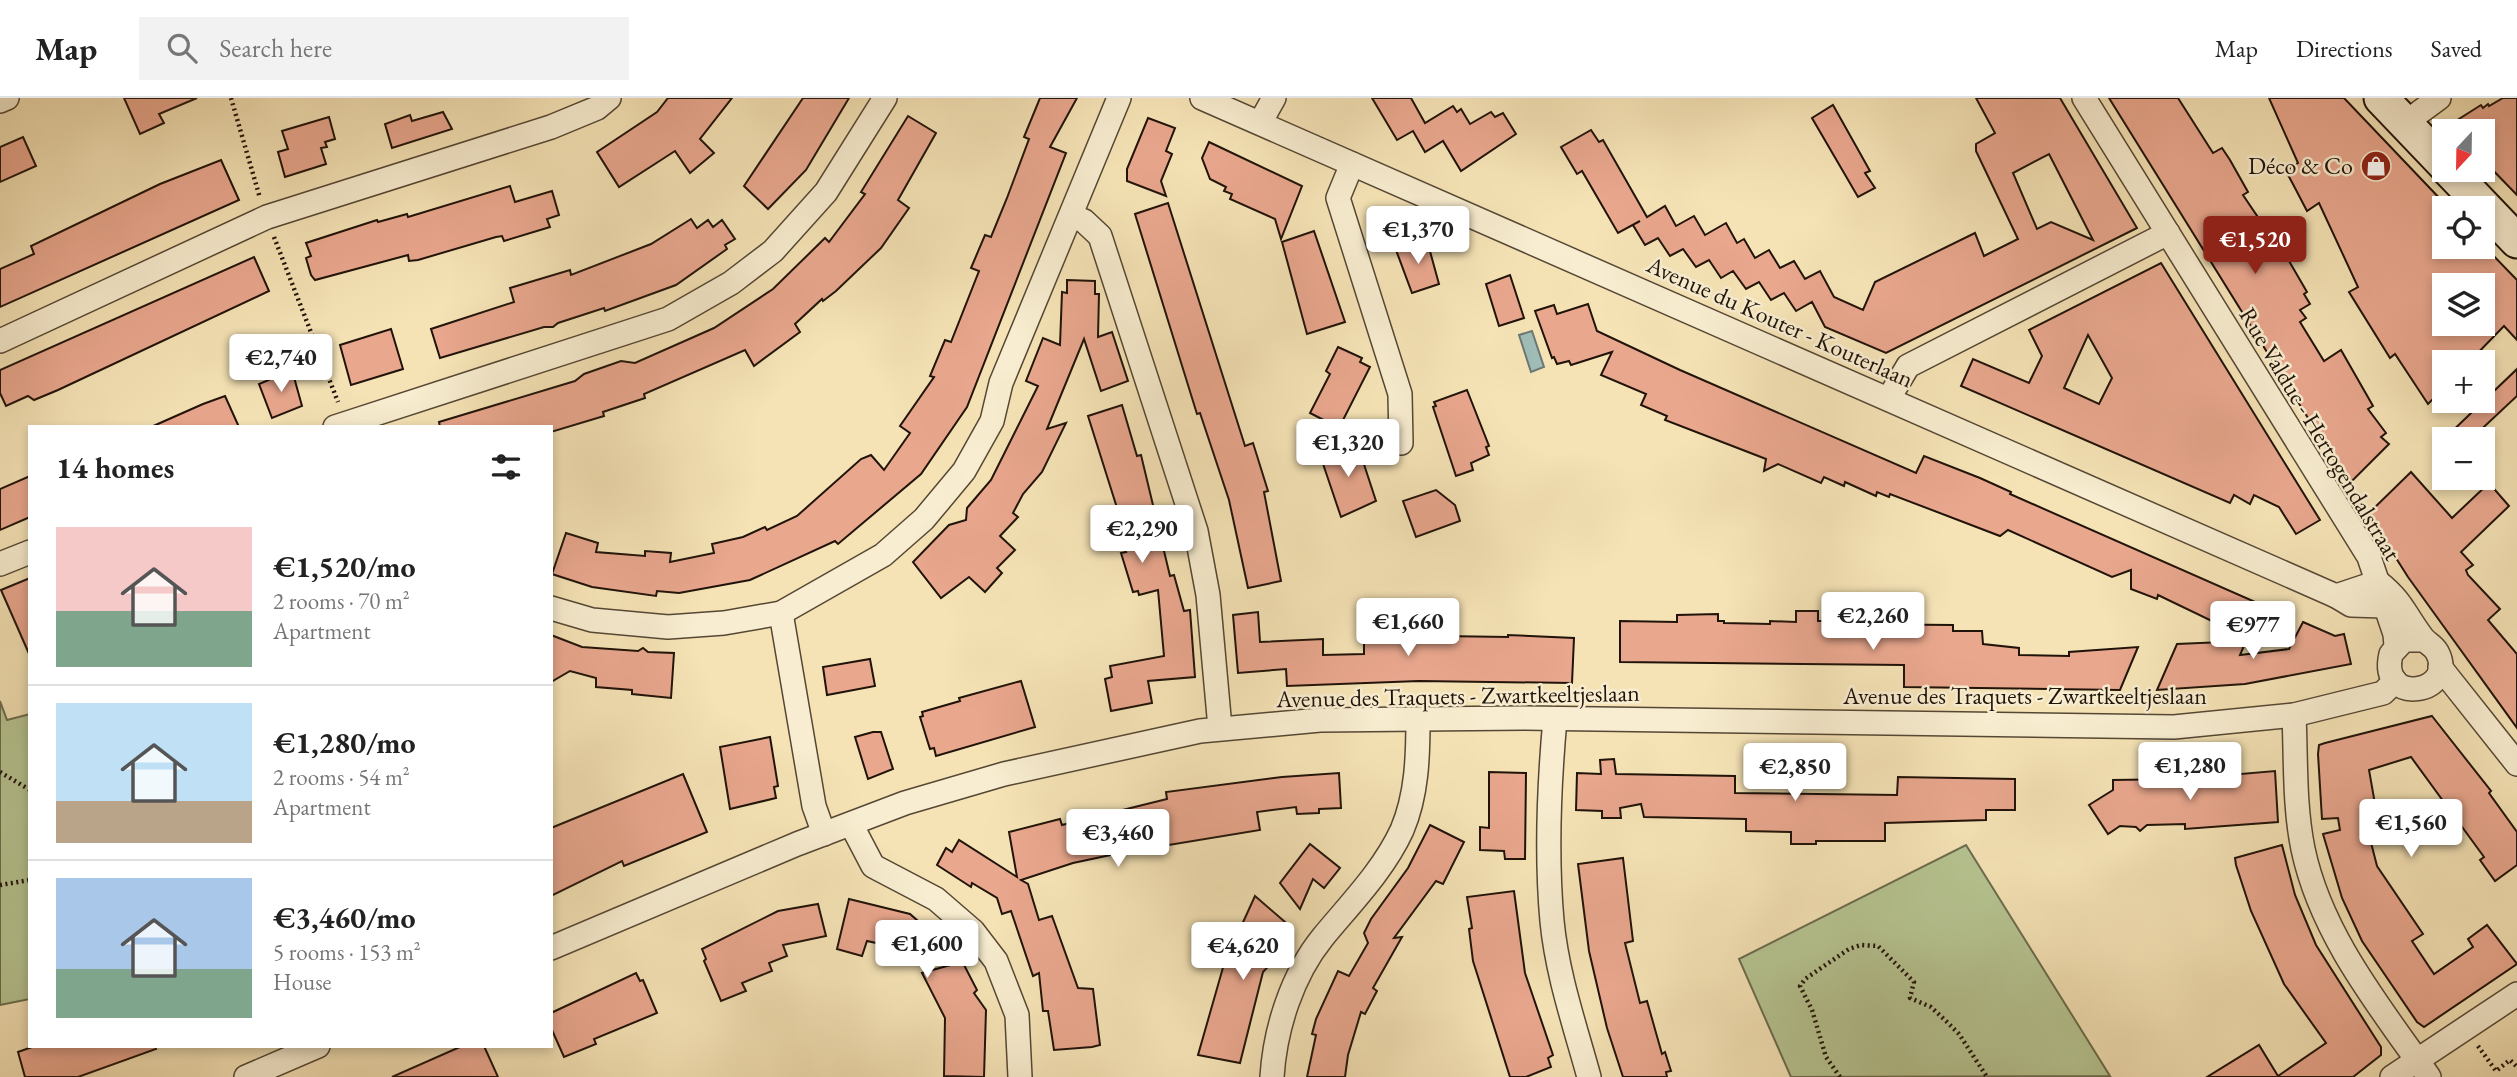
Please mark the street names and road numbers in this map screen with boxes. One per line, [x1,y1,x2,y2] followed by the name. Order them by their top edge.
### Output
[1641,248,1919,395] street label: Avenue du Kouter - Kouterlaan
[2232,302,2409,566] street label: Rue Valduc - Hertogendalstraat
[1275,677,1640,714] street label: Avenue des Traquets - Zwartkeeltjeslaan
[1842,680,2207,711] street label: Avenue des Traquets - Zwartkeeltjeslaan

